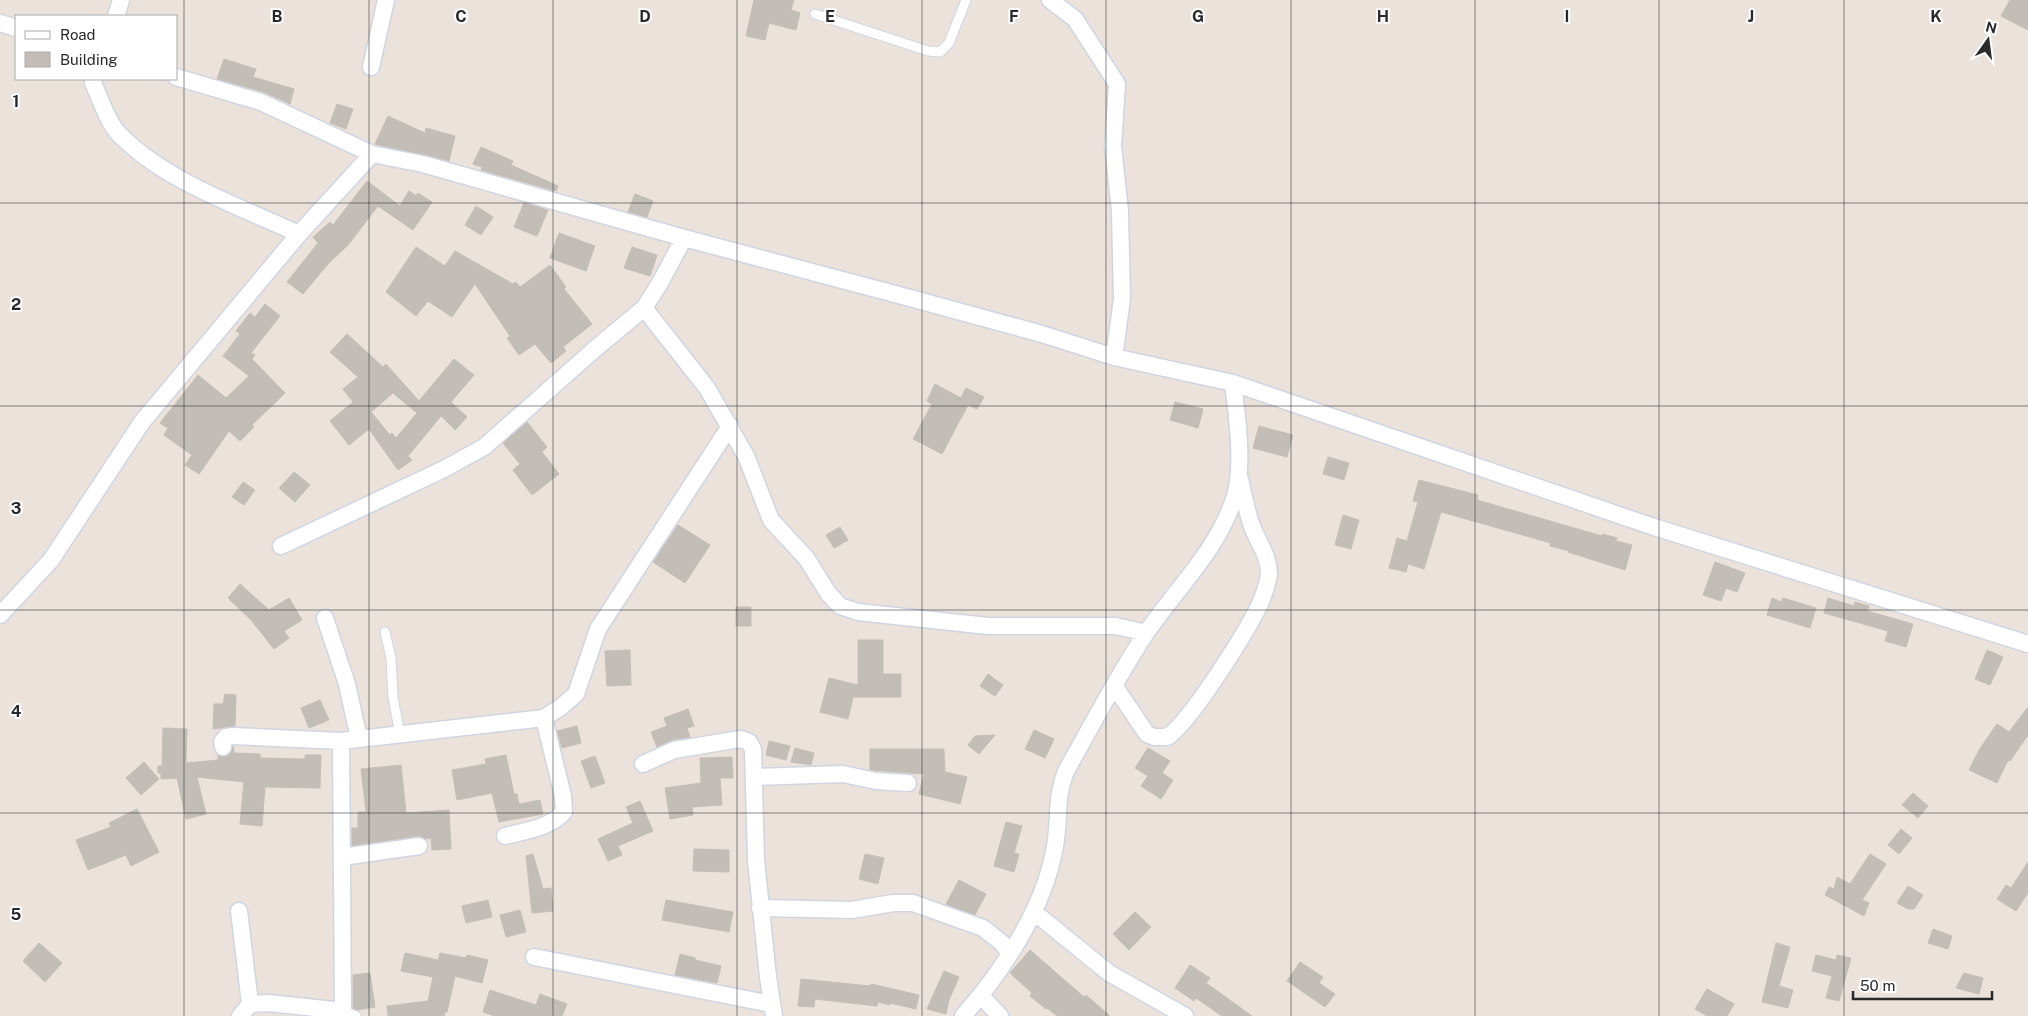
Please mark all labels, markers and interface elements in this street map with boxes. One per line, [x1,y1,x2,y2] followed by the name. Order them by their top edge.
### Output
[272,7,283,26] text: B
[455,7,467,26] text: C
[639,7,651,26] text: D
[825,7,835,26] text: E
[1009,7,1019,26] text: F
[1192,7,1204,26] text: G
[1377,7,1389,26] text: H
[1565,7,1569,26] text: I
[1748,7,1754,26] text: J
[1930,7,1942,26] text: K
[15,15,178,80] legend
[1963,15,2013,65] north arrow
[1984,18,1998,36] text: N
[60,26,96,43] text: Road
[60,51,118,68] text: Building
[13,92,19,111] text: 1
[11,295,21,314] text: 2
[11,499,21,518] text: 3
[11,702,22,721] text: 4
[11,905,22,924] text: 5
[1853,968,1992,1000] scale bar
[1860,977,1895,994] text: 50 m

